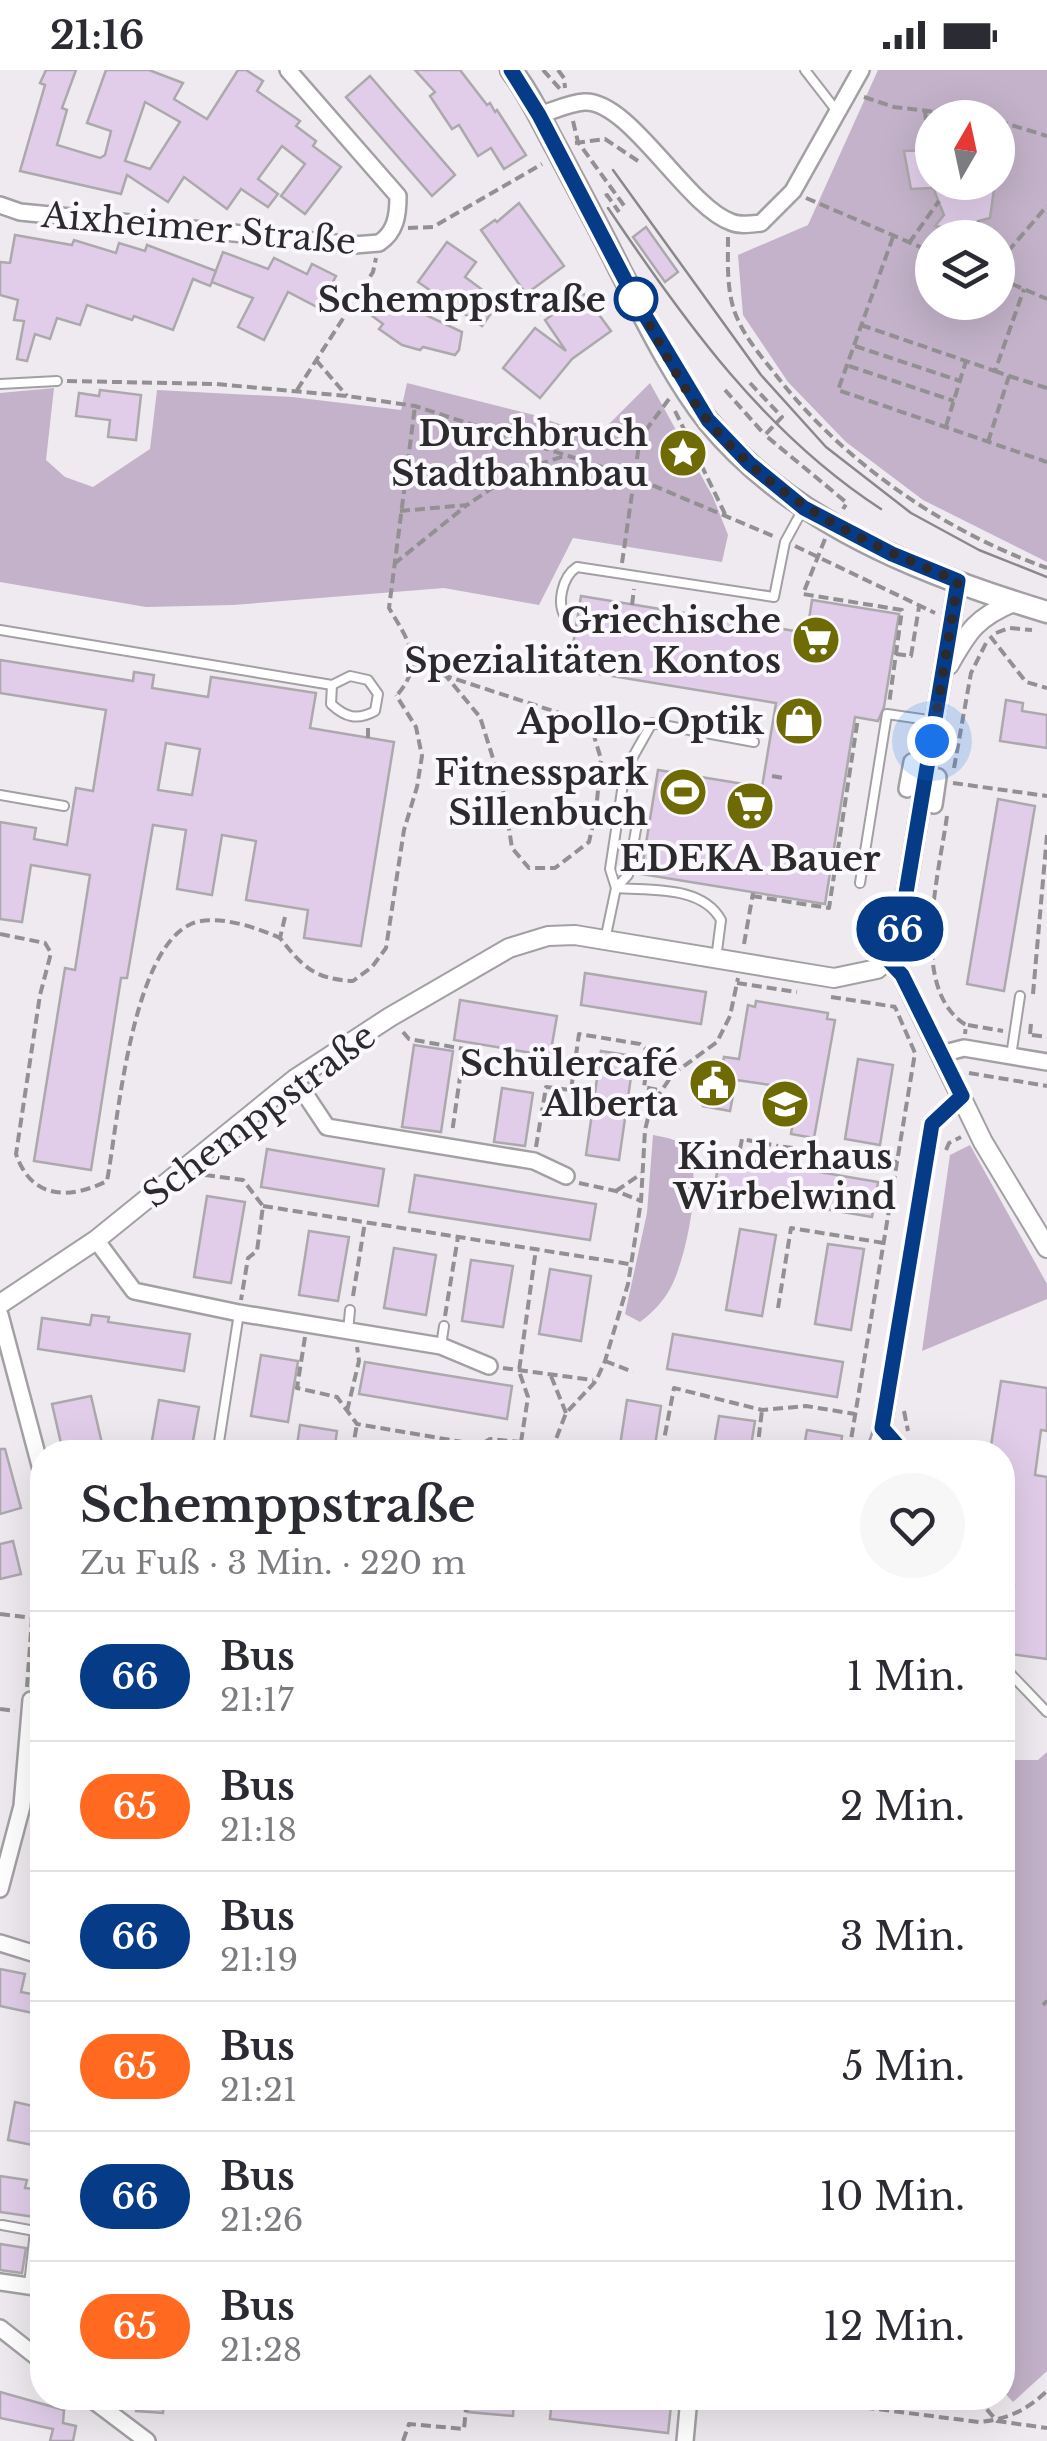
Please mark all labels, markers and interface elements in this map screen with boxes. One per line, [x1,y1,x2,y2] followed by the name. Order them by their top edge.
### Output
[50,12,144,59] text: 21:16
[915,100,1015,200] north arrow
[915,100,1015,320] map controls
[39,193,358,263] street label: Aixheimer Straße
[915,220,1015,320] button: layers
[318,278,606,321] place label: Schemppstraße
[615,278,657,320] marker: Schemppstraße
[391,412,648,495] place label: Durchbruch Stadtbahnbau
[657,427,709,479] place icon: Durchbruch Stadtbahnbau
[404,599,781,682] place label: Griechische Spezialitäten Kontos
[790,614,842,666] supermarket icon: Griechische Spezialitäten Kontos
[773,695,825,747] shop icon: Apollo-Optik
[517,700,765,743] place label: Apollo-Optik
[907,716,957,766] your location
[434,751,649,834] place label: Fitnesspark Sillenbuch
[657,766,709,818] sports icon: Fitnesspark Sillenbuch
[724,780,776,832] supermarket icon: EDEKA Bauer
[620,837,881,880] place label: EDEKA Bauer
[855,896,945,962] line badge: 66
[876,908,924,951] text: 66
[134,1014,384,1216] street label: Schemppstraße
[460,1042,678,1125] place label: Schülercafé Alberta
[687,1057,739,1109] public building icon: Schülercafé Alberta
[759,1078,811,1130] school or university icon: Kinderhaus Wirbelwind
[673,1135,896,1218] place label: Kinderhaus Wirbelwind
[860,1473,965,1578] button: heart
[80,1475,476,1535] text: Schemppstraße
[80,1543,466,1583] text: Zu Fuß · 3 Min. · 220 m
[220,1633,295,1680] text: Bus
[847,1653,965,1700] text: 1 Min.
[111,1655,159,1698] text: 66
[220,1680,293,1720] text: 21:17
[220,1763,295,1810] text: Bus
[840,1783,965,1830] text: 2 Min.
[113,1785,157,1828] text: 65
[220,1810,297,1850] text: 21:18
[220,1893,295,1940] text: Bus
[840,1913,965,1960] text: 3 Min.
[111,1915,159,1958] text: 66
[220,1940,298,1980] text: 21:19
[220,2023,295,2070] text: Bus
[842,2043,965,2090] text: 5 Min.
[113,2045,157,2088] text: 65
[220,2070,297,2110] text: 21:21
[220,2153,295,2200] text: Bus
[819,2173,965,2220] text: 10 Min.
[111,2175,159,2218] text: 66
[220,2200,303,2240] text: 21:26
[220,2283,295,2330] text: Bus
[823,2303,965,2350] text: 12 Min.
[113,2305,157,2348] text: 65
[220,2330,302,2370] text: 21:28

